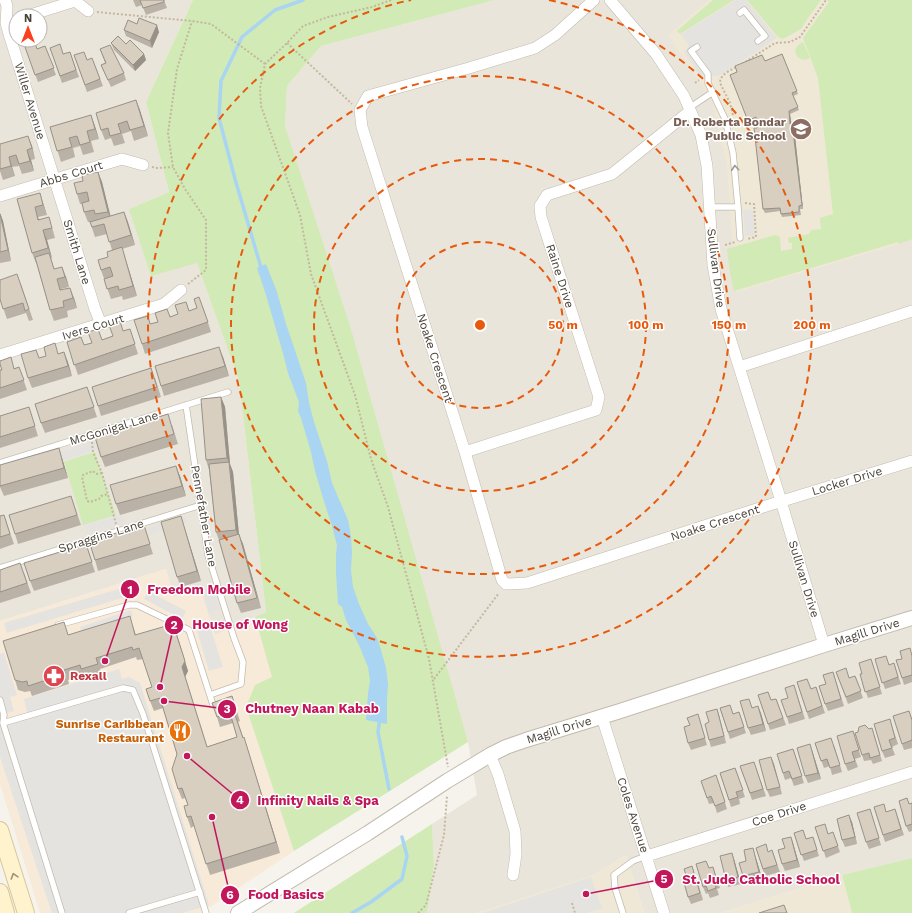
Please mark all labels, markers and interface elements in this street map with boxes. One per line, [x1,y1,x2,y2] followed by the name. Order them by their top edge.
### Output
[8,8,48,48] north arrow
[24,12,32,25] text: N
[12,61,48,141] street label: Willer Avenue
[673,115,787,143] place label: Dr. Roberta Bondar Public School
[788,116,814,142] school or university icon: Dr. Roberta Bondar Public School
[37,158,105,190] street label: Abbs Court
[730,165,739,171] one-way arrow
[60,218,94,286] street label: Smith Lane
[704,228,728,309] street label: Sullivan Drive
[543,242,577,310] street label: Raine Drive
[60,311,126,343] street label: Ivers Court
[414,312,456,404] street label: Noake Crescent
[473,318,487,332] centre of rings
[548,318,578,332] text: 50 m
[628,318,664,332] text: 100 m
[712,318,746,332] text: 150 m
[793,318,831,332] text: 200 m
[68,408,160,448] street label: McGonigal Lane
[188,464,220,568] street label: Pennefather Lane
[810,464,884,498] street label: Locker Drive
[669,502,761,544] street label: Noake Crescent
[56,516,146,556] street label: Spraggins Lane
[786,539,822,619] street label: Sullivan Drive
[120,577,259,602] callout: Freedom Mobile
[147,582,251,597] text: Freedom Mobile
[127,583,133,597] text: 1
[164,612,296,637] callout: House of Wong
[833,615,901,649] street label: Magill Drive
[192,617,288,632] text: House of Wong
[170,618,178,632] text: 2
[41,663,67,689] pharmacy icon: Rexall
[70,669,107,683] place label: Rexall
[217,696,387,721] callout: Chutney Naan Kabab
[245,701,379,716] text: Chutney Naan Kabab
[223,702,231,716] text: 3
[525,713,593,747] street label: Magill Drive
[56,717,165,745] place label: Sunrise Caribbean Restaurant
[167,718,193,744] restaurant icon: Sunrise Caribbean Restaurant
[614,776,652,855] street label: Coles Avenue
[230,788,387,813] callout: Infinity Nails & Spa
[236,793,244,807] text: 4
[257,793,379,808] text: Infinity Nails & Spa
[750,799,808,829] street label: Coe Drive
[654,866,848,891] callout: St. Jude Catholic School
[10,872,19,879] one-way arrow
[661,872,668,886] text: 5
[682,872,840,887] text: St. Jude Catholic School
[220,882,332,907] callout: Food Basics
[248,887,324,902] text: Food Basics
[226,888,234,902] text: 6

